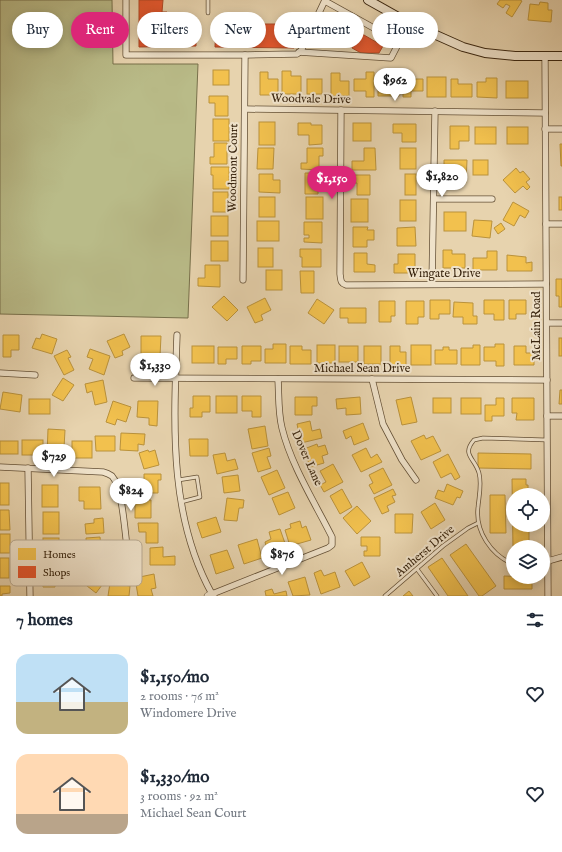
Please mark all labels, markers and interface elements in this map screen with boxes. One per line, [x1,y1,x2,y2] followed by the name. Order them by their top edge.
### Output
[12,12,63,48] chip: Buy
[71,12,129,48] chip: Rent
[137,12,202,48] chip: Filters
[210,12,266,48] chip: New
[274,12,364,48] chip: Apartment
[372,12,438,48] chip: House
[371,68,419,102] pin: $962
[383,72,407,89] text: $962
[271,91,352,107] street label: Woodvale Drive
[225,124,241,212] street label: Woodmont Court
[409,164,475,198] pin: $1,820
[299,166,365,200] pin: $1,150
[425,168,459,185] text: $1,820
[316,170,348,187] text: $1,150
[408,266,481,281] street label: Wingate Drive
[529,291,544,361] street label: McLain Road
[122,353,188,387] pin: $1,330
[139,357,171,374] text: $1,330
[314,361,411,376] street label: Michael Sean Drive
[288,428,326,489] street label: Dover Lane
[30,444,78,478] pin: $729
[41,448,67,465] text: $729
[107,478,155,512] pin: $824
[119,482,143,499] text: $824
[506,488,550,584] map controls
[506,488,550,532] button: locate
[392,522,458,581] street label: Amherst Drive
[10,540,142,586] legend
[506,540,550,584] button: layers
[258,542,306,576] pin: $876
[270,546,294,563] text: $876
[43,548,76,562] text: Homes
[43,566,70,580] text: Shops
[524,609,546,631] icon: filters
[16,610,73,631] text: 7 homes
[140,667,209,688] text: $1,150/mo
[48,670,96,718] icon: home
[524,683,546,705] icon: heart
[140,688,219,705] text: 2 rooms · 76 m²
[140,705,237,722] text: Windomere Drive
[140,767,209,788] text: $1,330/mo
[48,770,96,818] icon: home
[524,783,546,805] icon: heart
[140,788,218,805] text: 3 rooms · 92 m²
[140,805,246,822] text: Michael Sean Court

